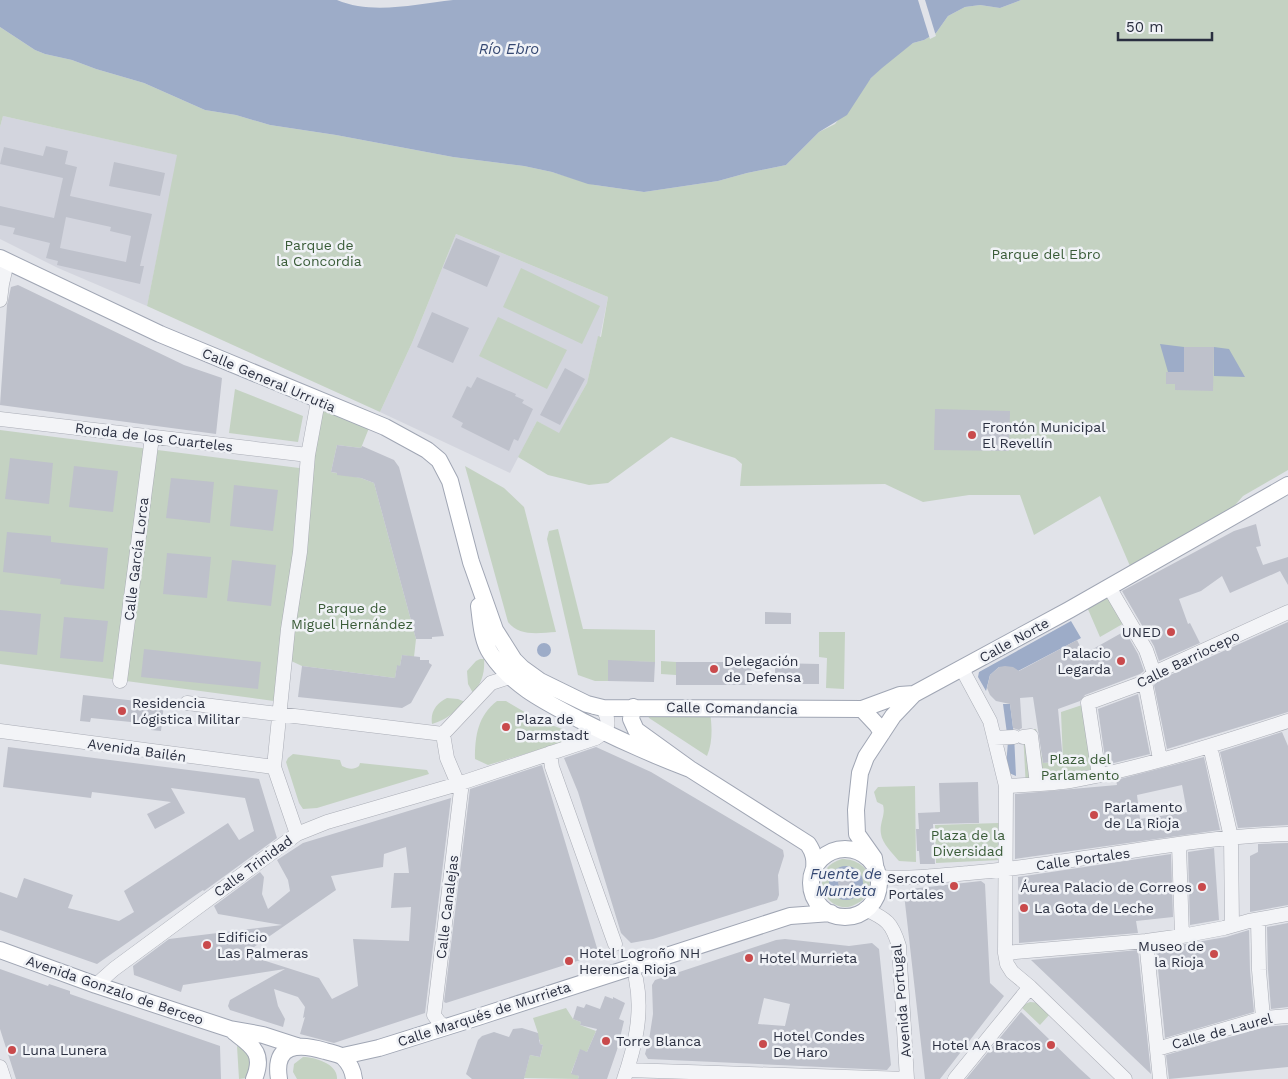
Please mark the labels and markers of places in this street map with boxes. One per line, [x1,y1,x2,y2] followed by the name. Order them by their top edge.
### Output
[982,419,1106,451] place label: Frontón Municipal El Revellín
[966,429,978,441] marker: Frontón Municipal El Revellín
[1122,624,1161,640] place label: UNED
[1165,626,1177,638] marker: UNED
[1057,645,1111,677] place label: Palacio Legarda
[724,653,801,685] place label: Delegación de Defensa
[1115,655,1127,667] marker: Palacio Legarda
[708,663,720,675] marker: Delegación de Defensa
[132,695,240,727] place label: Residencia Lógistica Militar
[116,705,128,717] marker: Residencia Lógistica Militar
[516,711,589,743] place label: Plaza de Darmstadt
[500,721,512,733] marker: Plaza de Darmstadt
[1104,799,1183,831] place label: Parlamento de La Rioja
[1088,809,1100,821] marker: Parlamento de La Rioja
[887,870,945,902] place label: Sercotel Portales
[1020,879,1192,895] place label: Áurea Palacio de Correos
[948,880,960,892] marker: Sercotel Portales
[1196,881,1208,893] marker: Áurea Palacio de Correos
[1034,900,1154,916] place label: La Gota de Leche
[1018,902,1030,914] marker: La Gota de Leche
[217,929,308,961] place label: Edificio Las Palmeras
[1138,938,1204,970] place label: Museo de la Rioja
[201,939,213,951] marker: Edificio Las Palmeras
[579,945,700,977] place label: Hotel Logroño NH Herencia Rioja
[1208,948,1220,960] marker: Museo de la Rioja
[759,950,857,966] place label: Hotel Murrieta
[743,952,755,964] marker: Hotel Murrieta
[563,955,575,967] marker: Hotel Logroño NH Herencia Rioja
[773,1028,865,1060] place label: Hotel Condes De Haro
[616,1033,701,1049] place label: Torre Blanca
[600,1035,612,1047] marker: Torre Blanca
[932,1037,1041,1053] place label: Hotel AA Bracos
[757,1038,769,1050] marker: Hotel Condes De Haro
[1045,1039,1057,1051] marker: Hotel AA Bracos
[22,1042,107,1058] place label: Luna Lunera
[6,1044,18,1056] marker: Luna Lunera

